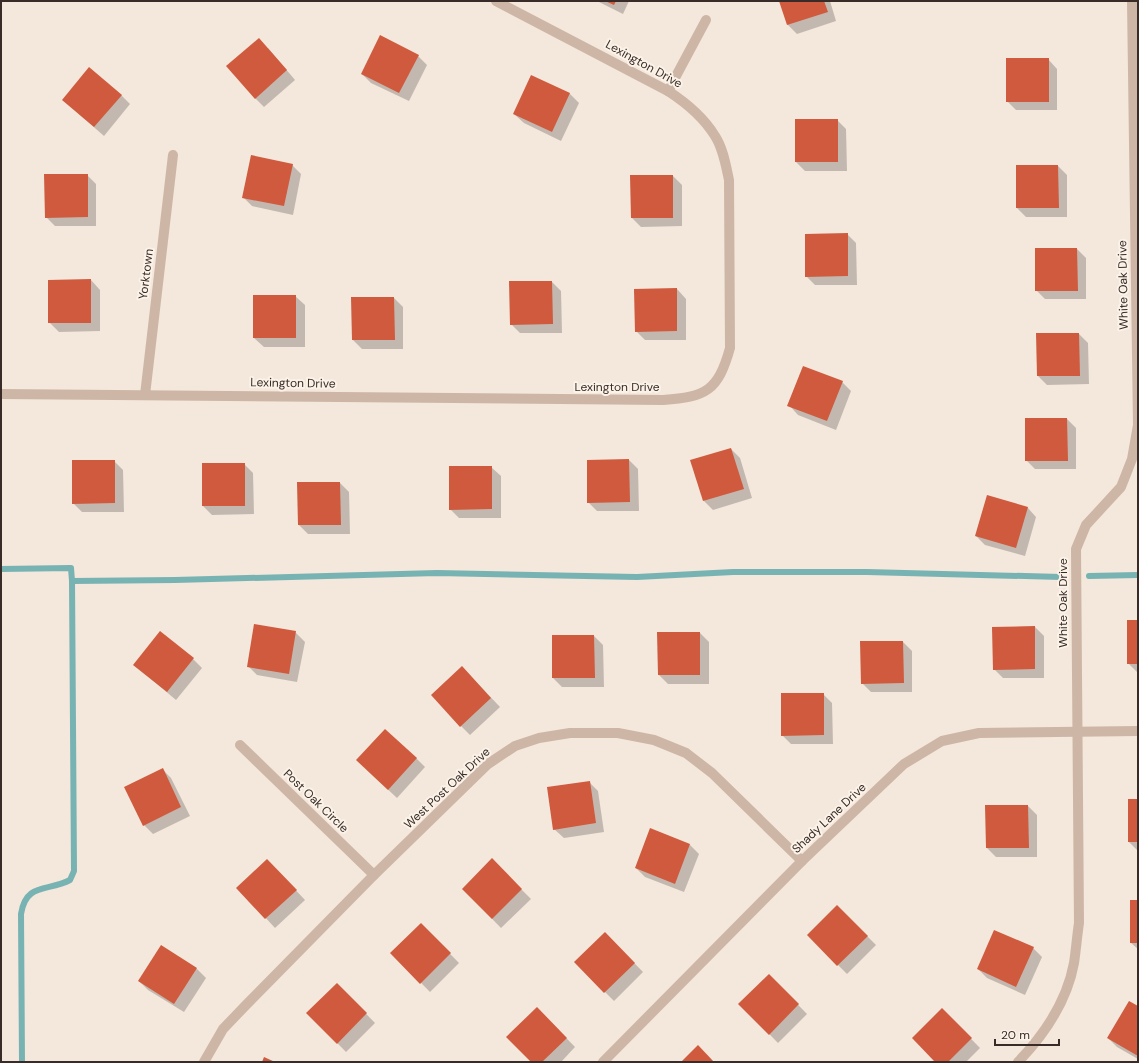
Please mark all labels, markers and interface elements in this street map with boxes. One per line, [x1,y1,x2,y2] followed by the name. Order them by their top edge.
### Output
[603,36,685,92] street label: Lexington Drive
[1114,240,1132,330] street label: White Oak Drive
[135,248,157,300] street label: Yorktown
[250,374,336,392] street label: Lexington Drive
[574,379,660,395] street label: Lexington Drive
[1055,558,1071,648] street label: White Oak Drive
[400,744,494,832] street label: West Post Oak Drive
[280,766,352,836] street label: Post Oak Circle
[788,779,870,857] street label: Shady Lane Drive
[995,1021,1059,1047] scale bar
[1001,1027,1030,1043] text: 20 m

